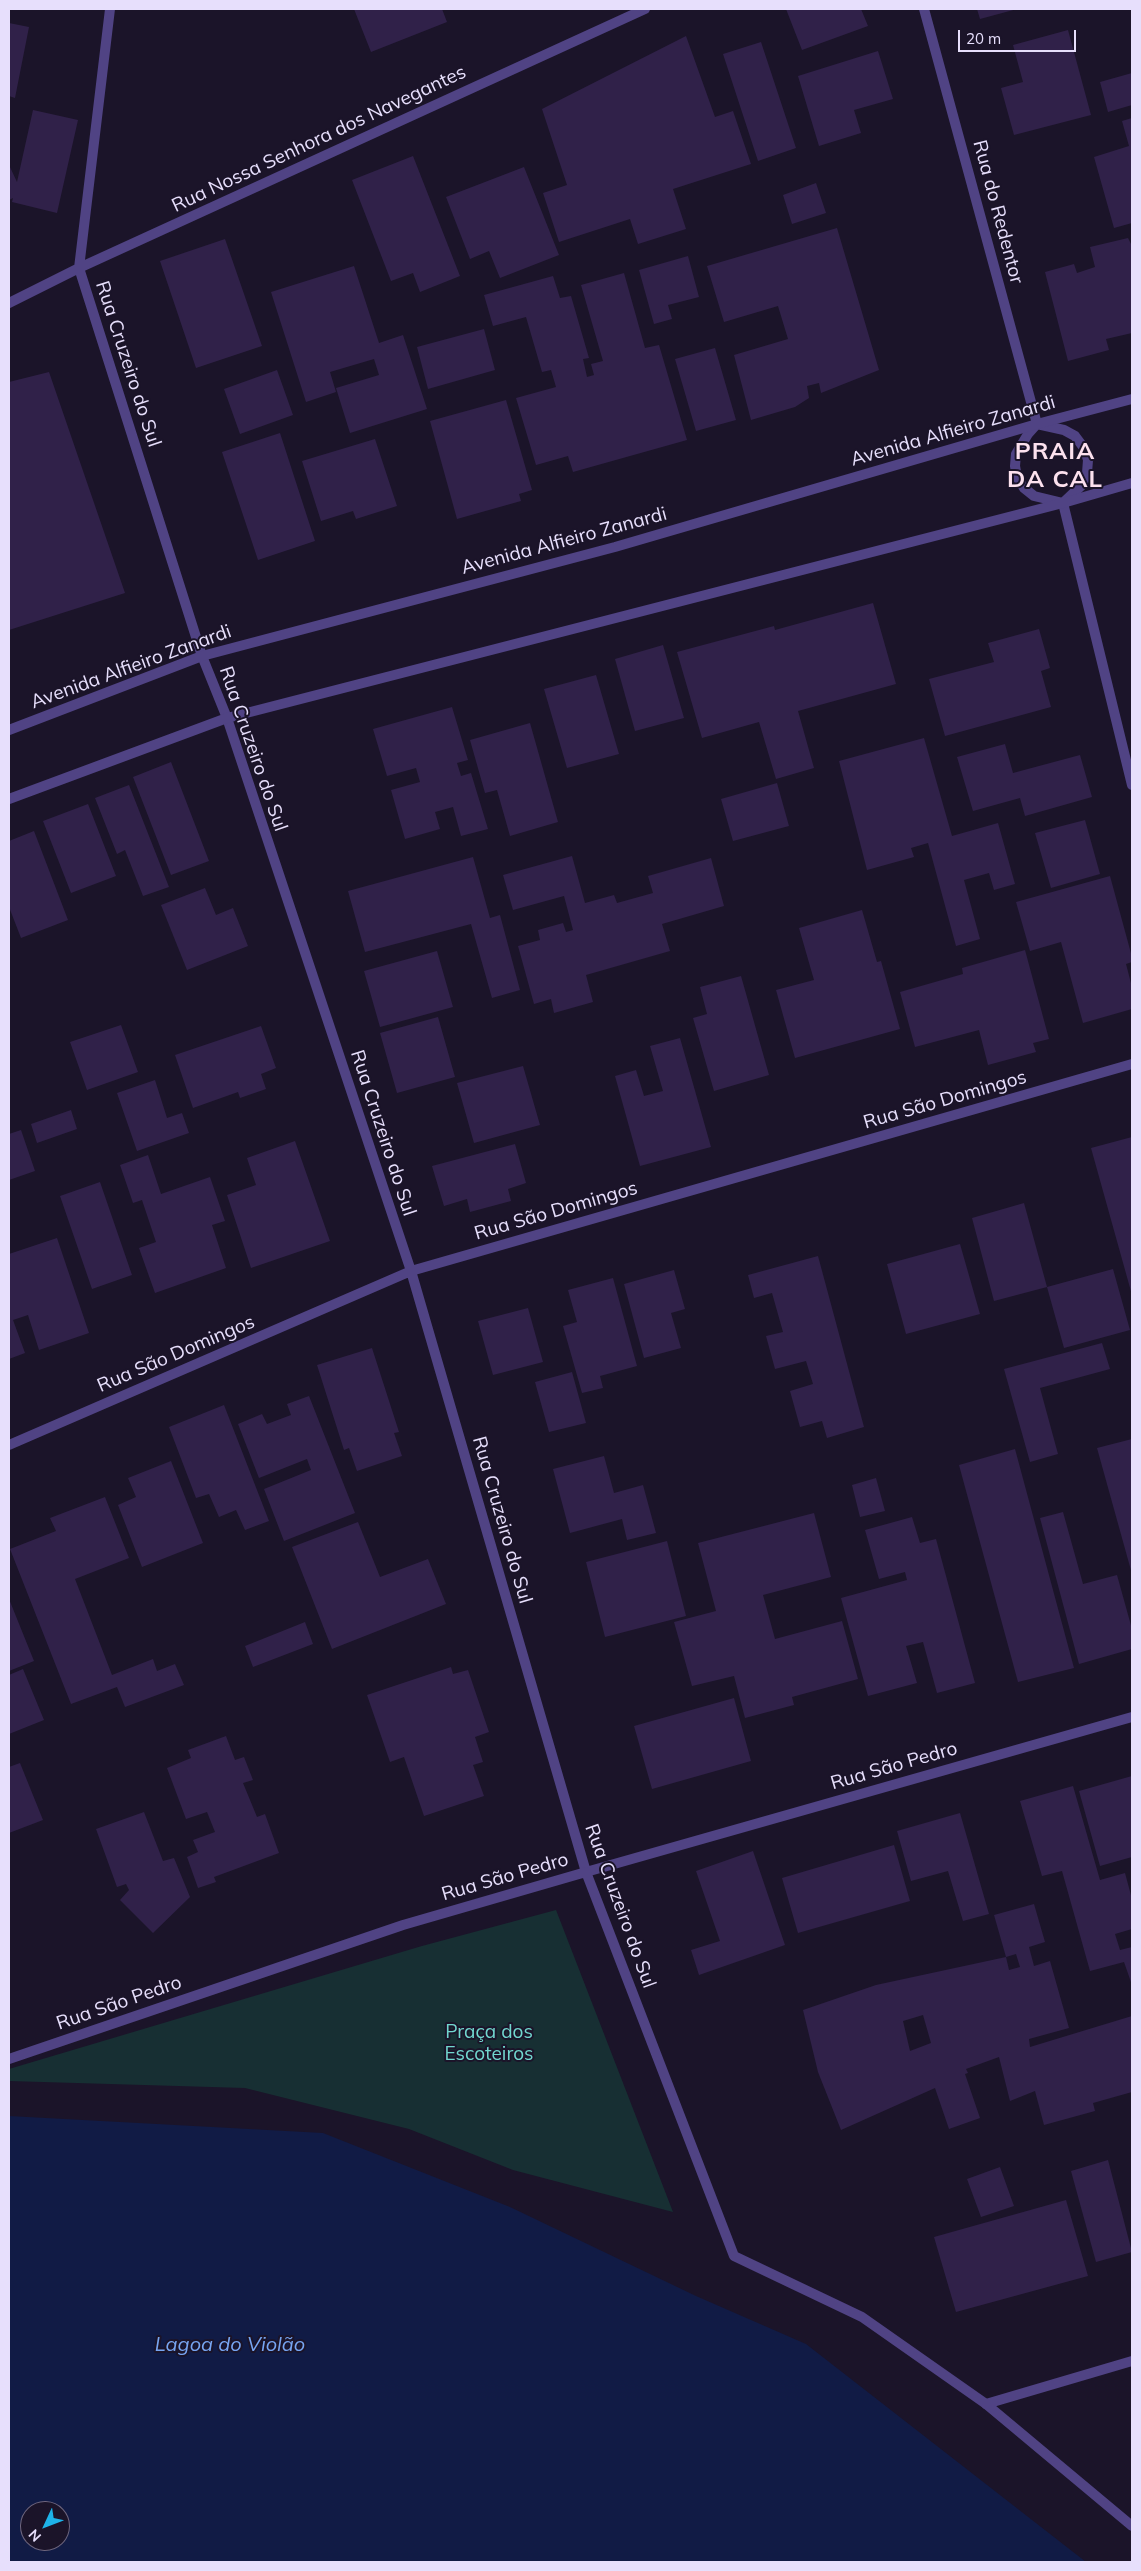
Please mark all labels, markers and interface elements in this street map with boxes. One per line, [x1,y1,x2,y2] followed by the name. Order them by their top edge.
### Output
[961,20,1078,52] scale bar
[966,29,1001,48] text: 20 m
[168,61,470,217] street label: Rua Nossa Senhora dos Navegantes
[968,138,1028,286] street label: Rua do Redentor
[90,278,166,450] street label: Rua Cruzeiro do Sul
[848,391,1058,471] street label: Avenida Alfieiro Zanardi
[1006,438,1104,494] district label: PRAIA DA CAL
[459,503,669,579] street label: Avenida Alfieiro Zanardi
[28,620,234,714] street label: Avenida Alfieiro Zanardi
[214,664,292,834] street label: Rua Cruzeiro do Sul
[345,1047,421,1219] street label: Rua Cruzeiro do Sul
[861,1066,1029,1134] street label: Rua São Domingos
[472,1177,640,1245] street label: Rua São Domingos
[94,1311,258,1397] street label: Rua São Domingos
[467,1434,537,1606] street label: Rua Cruzeiro do Sul
[828,1737,960,1795] street label: Rua São Pedro
[580,1821,660,1991] street label: Rua Cruzeiro do Sul
[439,1848,571,1906] street label: Rua São Pedro
[53,1971,185,2035] street label: Rua São Pedro
[445,2021,533,2065] park label: Praça dos Escoteiros
[155,2333,305,2357] water label: Lagoa do Violão
[20,2501,70,2551] north arrow
[25,2526,45,2546] text: N

